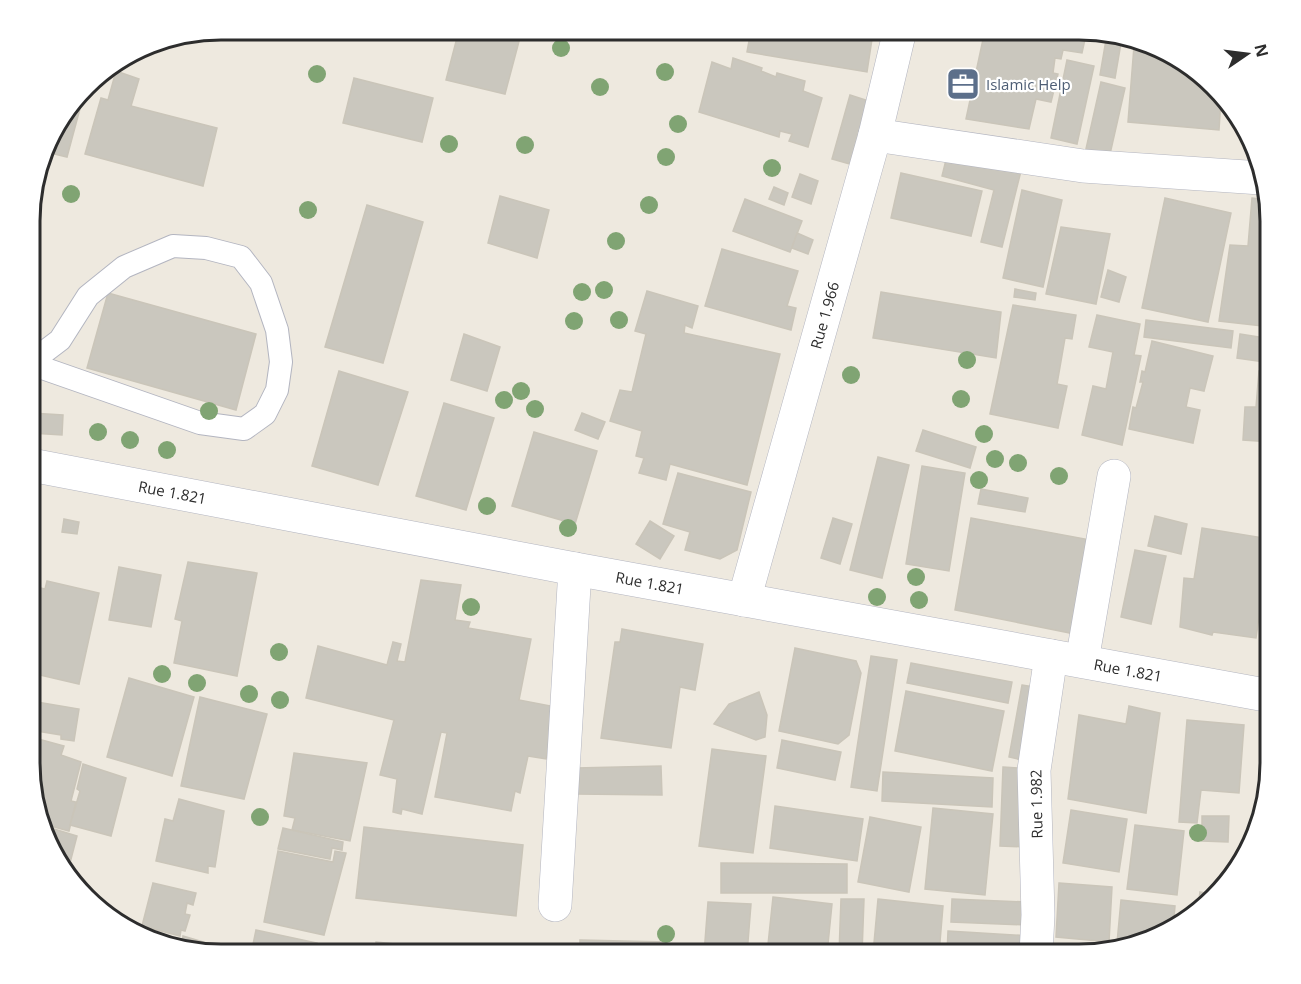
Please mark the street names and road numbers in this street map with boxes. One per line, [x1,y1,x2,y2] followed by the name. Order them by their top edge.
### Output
[805,279,843,351] street label: Rue 1.966
[137,476,208,508] street label: Rue 1.821
[614,567,686,599] street label: Rue 1.821
[1092,654,1164,686] street label: Rue 1.821
[1025,769,1047,839] street label: Rue 1.982

